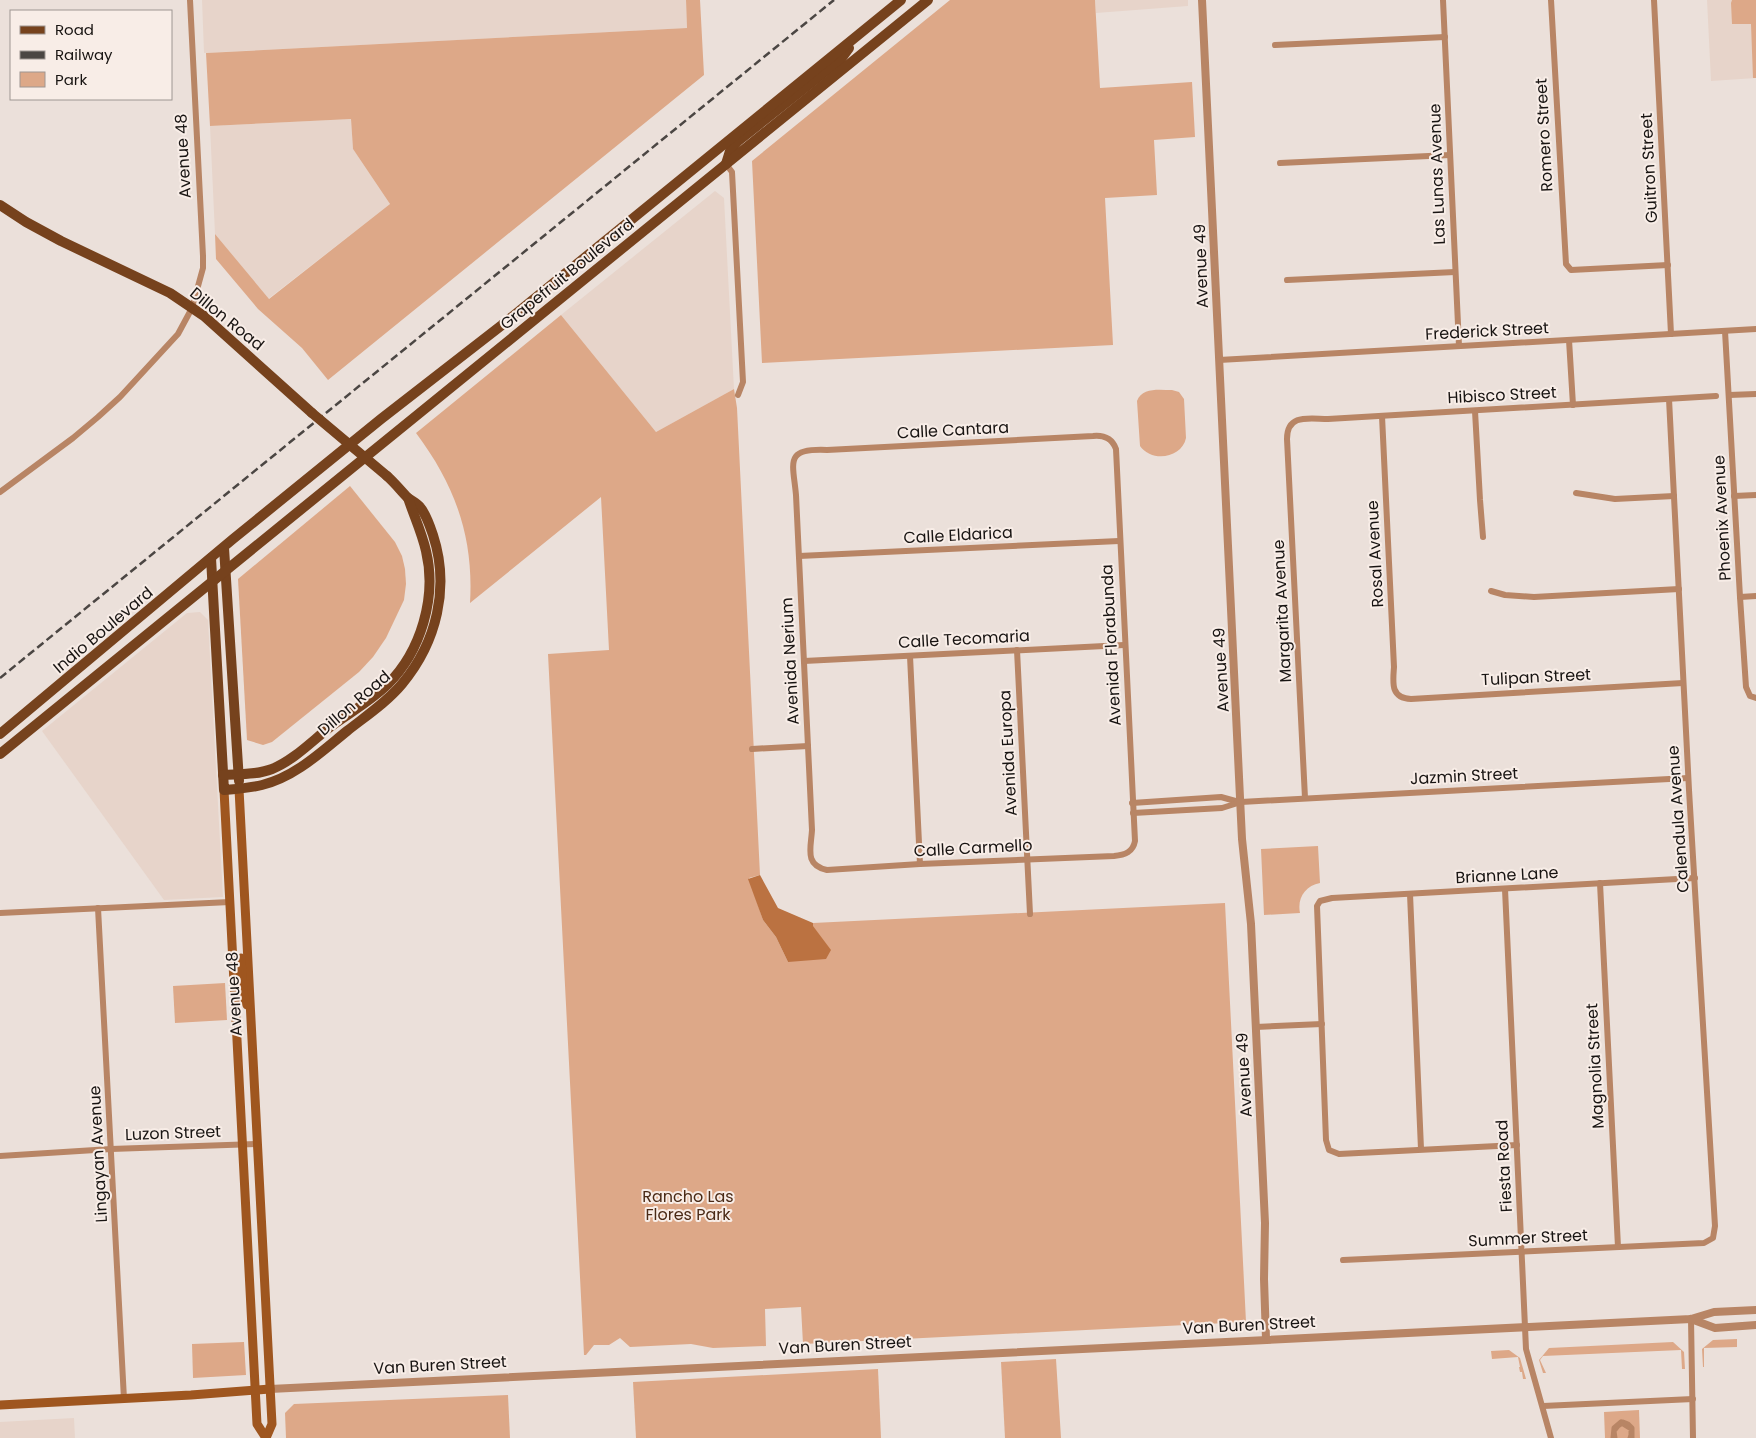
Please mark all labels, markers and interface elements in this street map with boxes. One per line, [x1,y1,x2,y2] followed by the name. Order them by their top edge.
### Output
[10,10,172,100] legend
[55,19,94,40] text: Road
[55,44,113,65] text: Railway
[55,69,87,90] text: Park
[1530,77,1558,192] street label: Romero Street
[1423,103,1451,245] street label: Las Lunas Avenue
[1635,112,1663,224] street label: Guitron Street
[169,113,197,199] street label: Avenue 48
[495,213,639,335] street label: Grapefruit Boulevard
[1188,223,1214,309] street label: Avenue 49
[185,282,269,356] street label: Dillon Road
[1425,316,1550,346] street label: Frederick Street
[1447,381,1557,409] street label: Hibisco Street
[896,416,1010,444] street label: Calle Cantara
[1707,454,1737,581] street label: Phoenix Avenue
[1361,500,1389,608] street label: Rosal Avenue
[903,521,1013,549] street label: Calle Eldarica
[1267,539,1297,683] street label: Margarita Avenue
[1095,564,1127,726] street label: Avenida Florabunda
[48,581,158,679] street label: Indio Boulevard
[775,597,805,725] street label: Avenida Nerium
[898,624,1030,654] street label: Calle Tecomaria
[1207,627,1235,713] street label: Avenue 49
[1481,663,1592,691] street label: Tulipan Street
[313,665,395,741] street label: Dillon Road
[993,689,1023,817] street label: Avenida Europa
[1661,745,1695,893] street label: Calendula Avenue
[1409,762,1519,790] street label: Jazmin Street
[913,833,1033,863] street label: Calle Carmello
[1455,861,1559,889] street label: Brianne Lane
[220,951,248,1037] street label: Avenue 48
[1580,1002,1610,1129] street label: Magnolia Street
[1230,1032,1258,1118] street label: Avenue 49
[83,1085,113,1223] street label: Lingayan Avenue
[1490,1119,1518,1213] street label: Fiesta Road
[125,1120,222,1146] street label: Luzon Street
[642,1185,734,1226] park label: Rancho Las Flores Park
[1468,1223,1588,1253] street label: Summer Street
[1182,1310,1316,1340] street label: Van Buren Street
[778,1330,912,1360] street label: Van Buren Street
[373,1350,507,1380] street label: Van Buren Street

